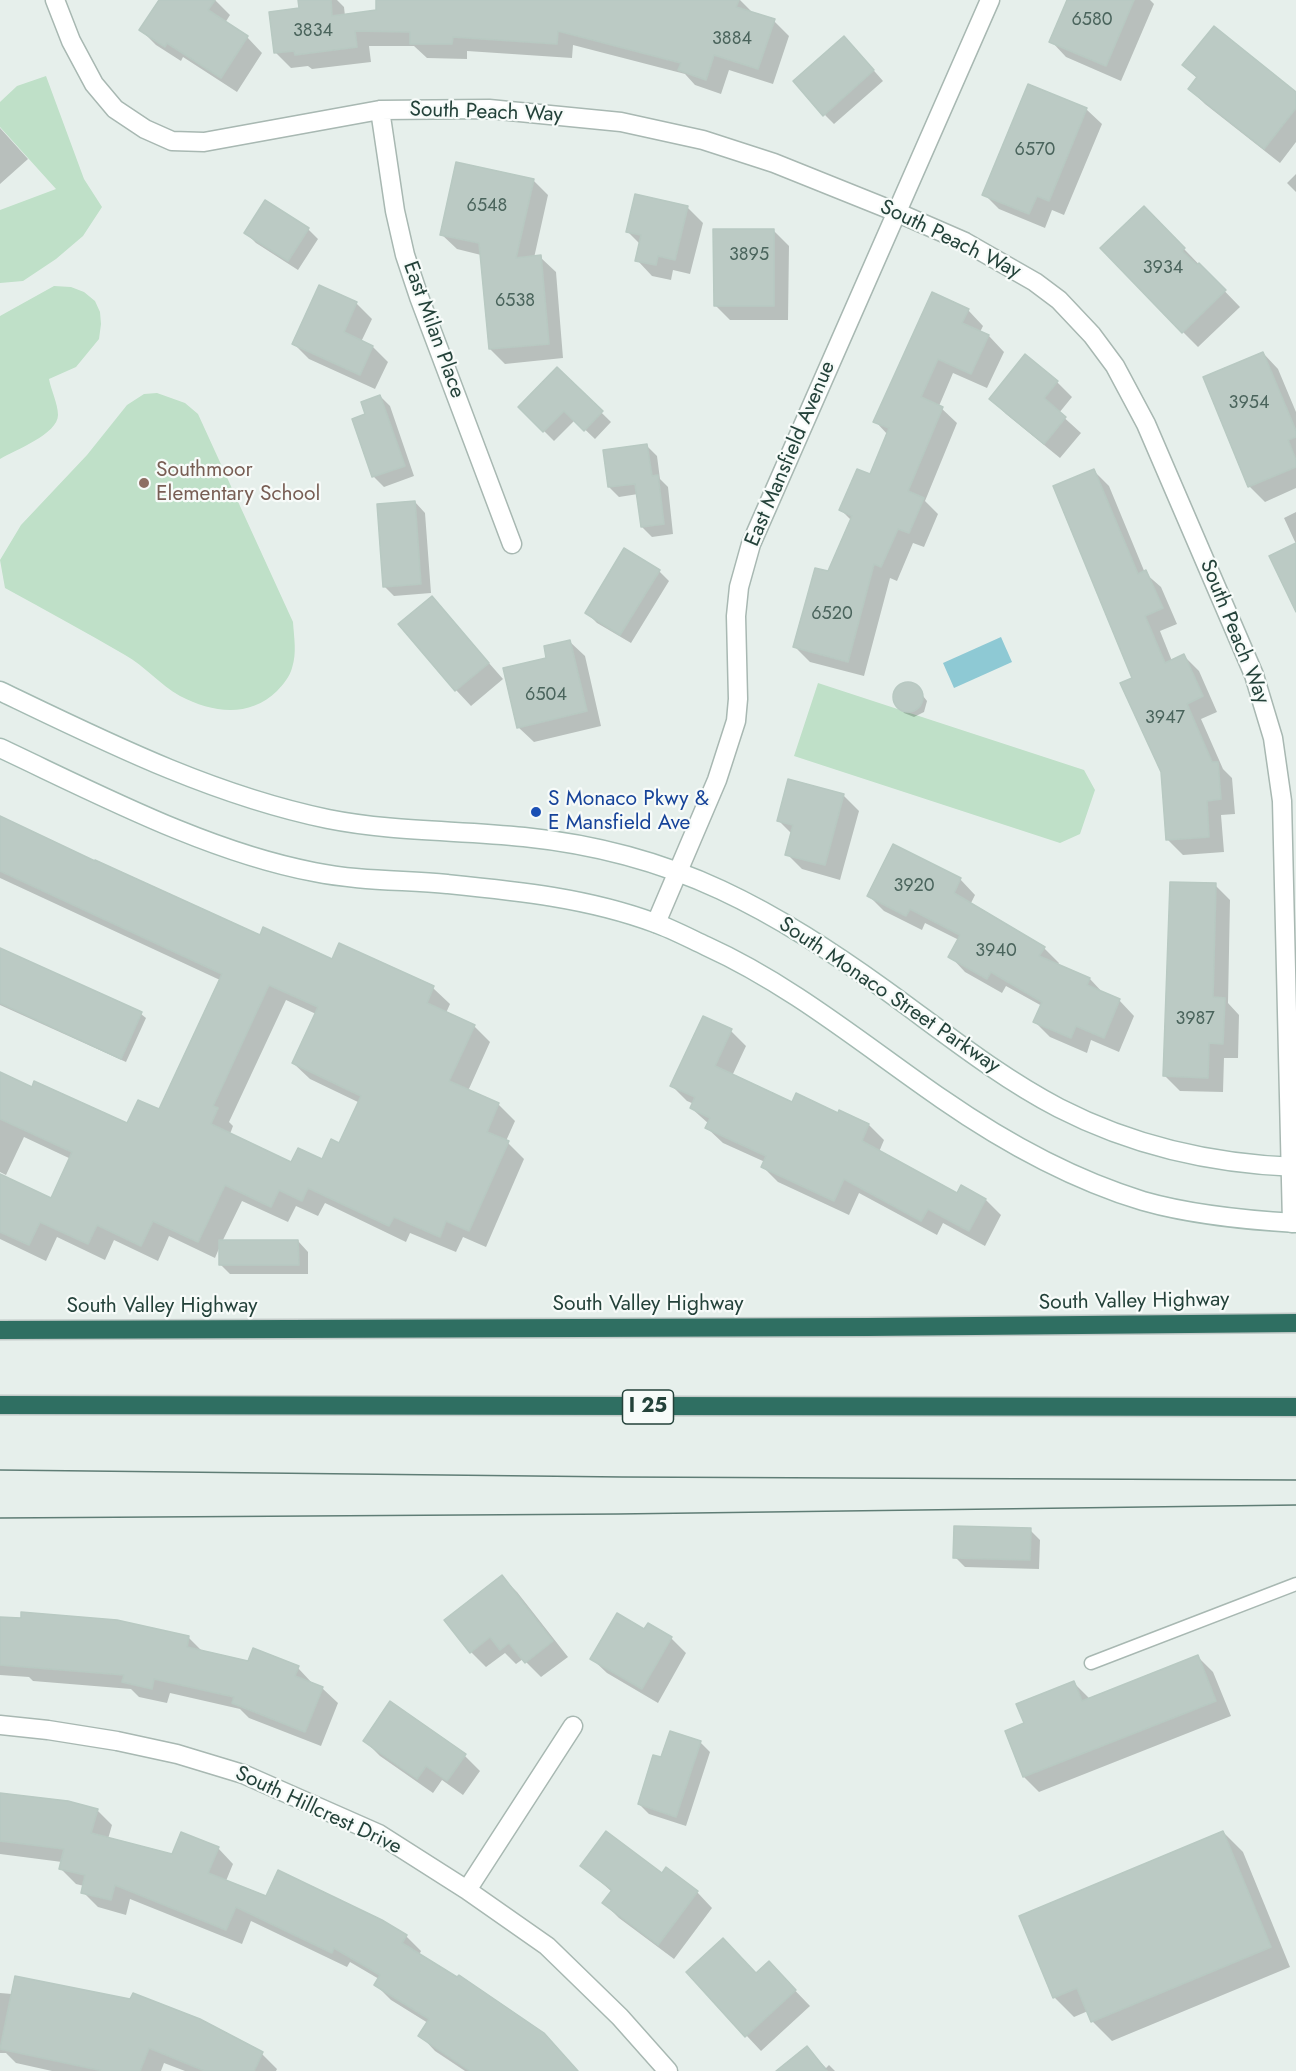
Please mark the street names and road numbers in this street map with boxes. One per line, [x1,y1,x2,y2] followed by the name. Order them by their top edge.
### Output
[409,98,563,128] street label: South Peach Way
[876,195,1024,285] street label: South Peach Way
[397,258,469,402] street label: East Milan Place
[741,358,841,550] street label: East Mansfield Avenue
[1194,556,1274,708] street label: South Peach Way
[774,912,1004,1080] street label: South Monaco Street Parkway
[1038,1288,1230,1316] street label: South Valley Highway
[553,1292,743,1318] street label: South Valley Highway
[67,1294,257,1320] street label: South Valley Highway
[622,1390,674,1424] road number: I 25
[231,1761,405,1861] street label: South Hillcrest Drive

